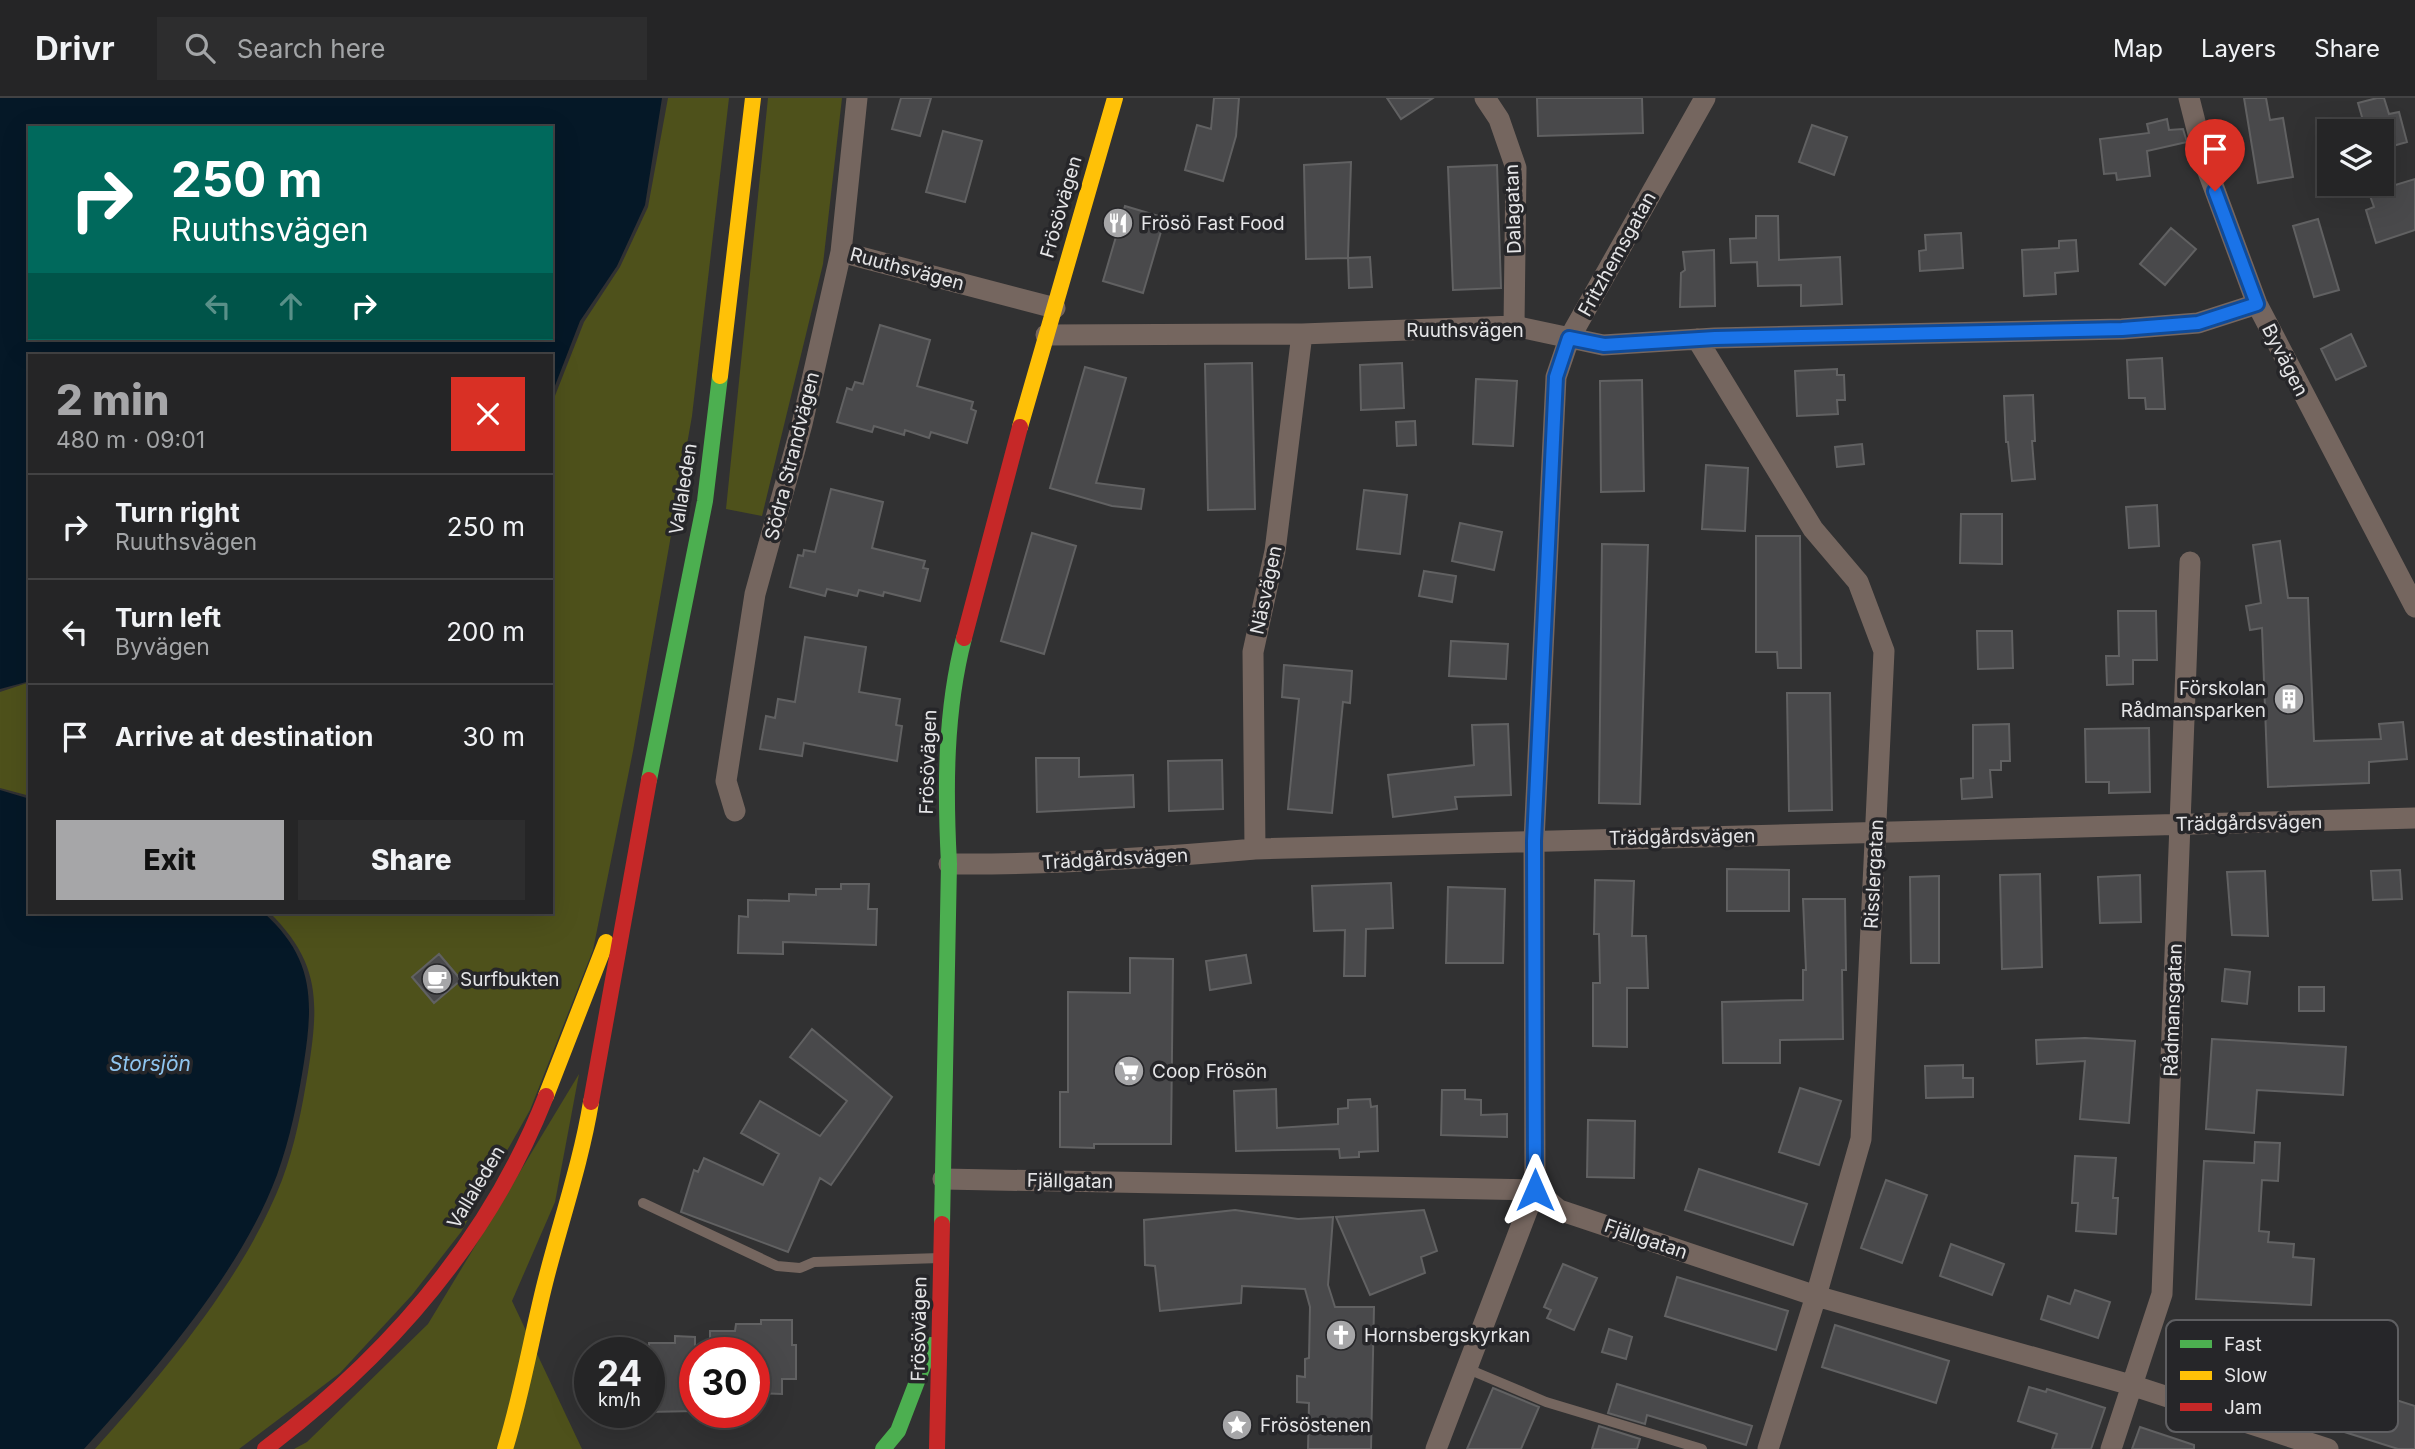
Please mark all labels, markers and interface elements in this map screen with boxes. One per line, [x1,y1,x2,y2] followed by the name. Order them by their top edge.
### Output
[157,17,647,80] search box
[35,28,115,68] text: Drivr
[181,29,219,67] icon: search
[237,33,385,64] text: Search here
[2113,34,2163,63] text: Map
[2201,34,2276,63] text: Layers
[2314,34,2380,63] text: Share
[2185,119,2245,191] pin
[2317,119,2394,196] map controls
[2317,119,2394,196] button: layers
[2196,130,2234,168] icon: arrive
[171,150,323,209] text: 250 m
[1035,153,1087,261] street label: Frösövägen
[56,154,147,245] icon: right
[1500,164,1526,254] street label: Dalagatan
[1573,188,1661,320] street label: Fritzhemsgatan
[1101,206,1135,240] restaurant icon: Frösö Fast Food
[171,210,369,249] text: Ruuthsvägen
[1141,212,1285,235] place label: Frösö Fast Food
[847,243,967,295] street label: Ruuthsvägen
[199,287,237,325] icon: left
[272,287,310,325] icon: ahead
[345,287,383,325] icon: right
[1406,319,1524,342] street label: Ruuthsvägen
[2257,320,2313,400] street label: Byvägen
[760,369,824,543] street label: Södra Strandvägen
[56,374,170,425] text: 2 min
[451,377,525,451] button: close
[56,426,205,454] text: 480 m · 09:01
[664,442,702,536] street label: Vallaleden
[115,497,240,528] text: Turn right
[56,508,94,546] icon: right
[447,511,525,542] text: 250 m
[115,528,257,556] text: Ruuthsvägen
[1245,543,1287,637] street label: Näsvägen
[115,602,221,633] text: Turn left
[56,613,94,651] icon: left
[446,616,525,647] text: 200 m
[115,633,210,661] text: Byvägen
[2121,677,2266,722] place label: Förskolan Rådmansparken
[2272,682,2306,716] building icon: Förskolan Rådmansparken
[915,709,941,815] street label: Frösövägen
[56,718,94,756] icon: arrive
[115,721,374,752] text: Arrive at destination
[462,721,525,752] text: 30 m
[2175,810,2323,836] street label: Trädgårdsvägen
[1860,819,1888,929] street label: Risslergatan
[56,820,284,900] button: Exit
[298,820,525,900] button: Share
[1608,824,1756,850] street label: Trädgårdsvägen
[1041,844,1189,874] street label: Trädgårdsvägen
[2159,943,2187,1077] street label: Rådmansgatan
[420,962,454,996] cafe icon: Surfbukten
[460,968,560,991] place label: Surfbukten
[109,1051,191,1076] water label: Storsjön
[1112,1054,1146,1088] supermarket icon: Coop Frösön
[1152,1060,1267,1083] place label: Coop Frösön
[442,1142,510,1232] street label: Vallaleden
[1498,1153,1572,1227] position arrow
[1027,1169,1113,1193] street label: Fjällgatan
[1601,1214,1691,1264] street label: Fjällgatan
[907,1276,931,1382] street label: Frösövägen
[1324,1318,1358,1352] church icon: Hornsbergskyrkan
[2166,1320,2398,1432] legend
[1364,1324,1530,1347] place label: Hornsbergskyrkan
[2224,1333,2262,1356] text: Fast
[679,1337,770,1428] speed limit sign: 30
[597,1352,642,1394] text: 24
[2224,1364,2267,1387] text: Slow
[598,1389,641,1410] text: km/h
[2224,1396,2262,1419] text: Jam
[1220,1408,1254,1442] place icon: Frösöstenen
[1260,1414,1371,1437] place label: Frösöstenen

